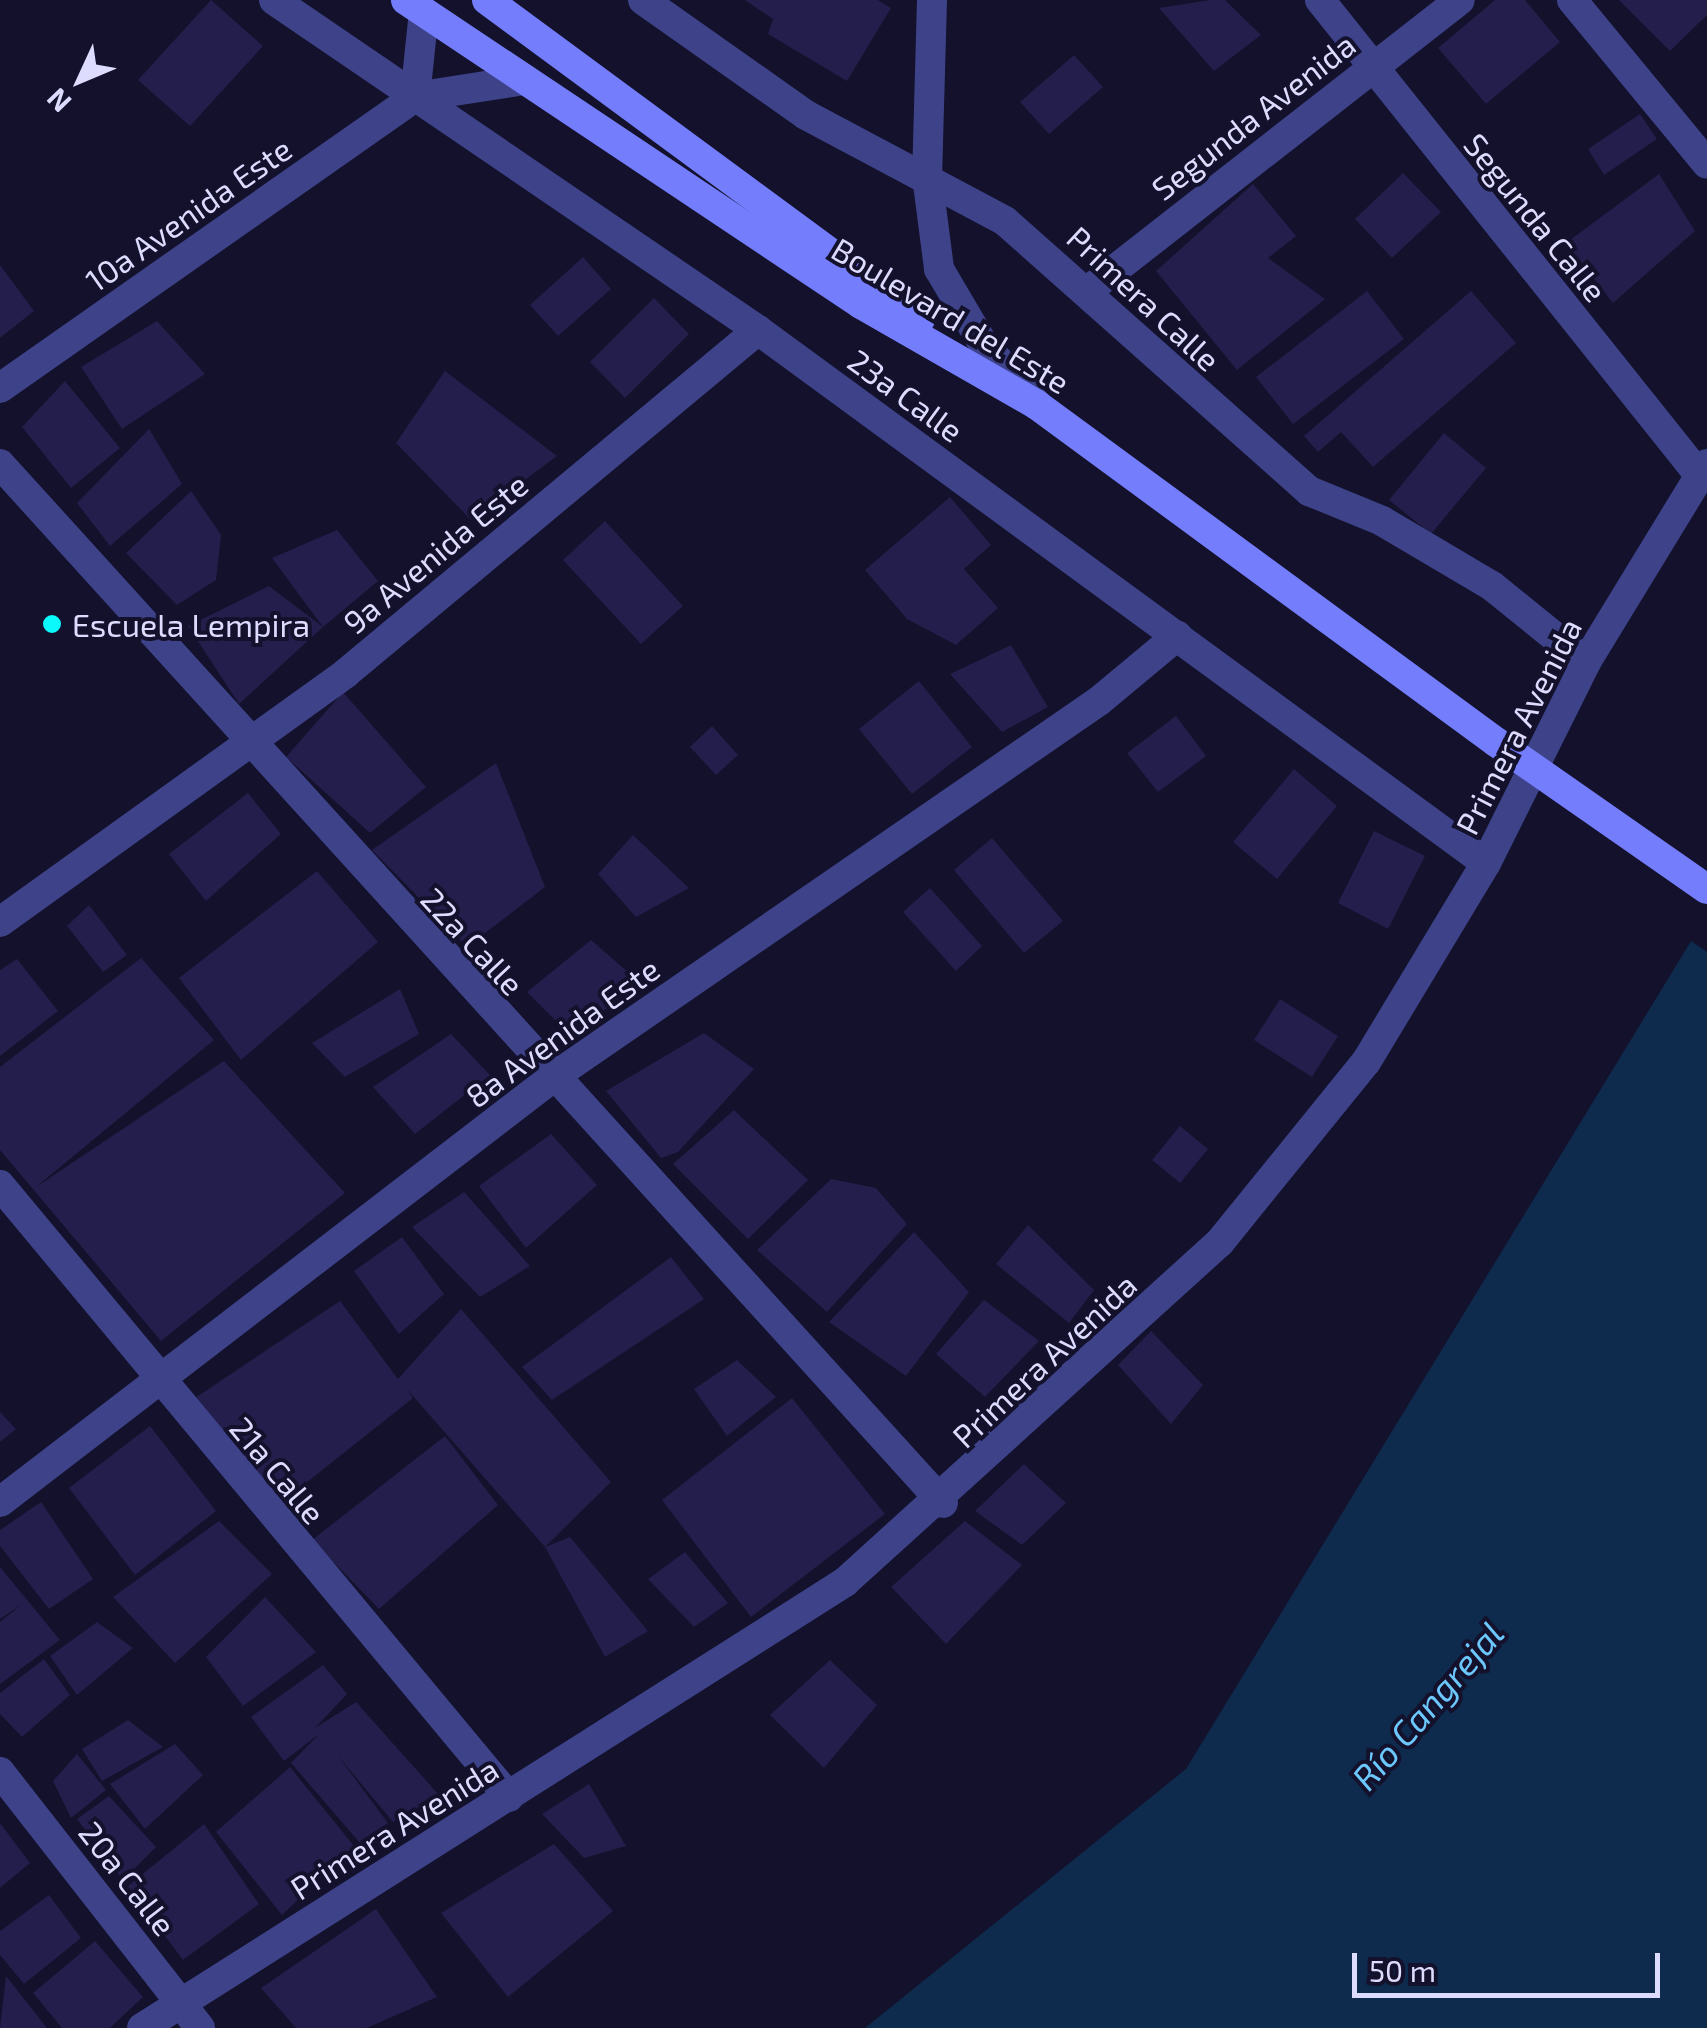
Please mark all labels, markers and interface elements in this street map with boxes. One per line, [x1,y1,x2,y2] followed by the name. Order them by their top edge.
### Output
[1143,24,1363,208] street label: Segunda Avenida
[30,30,130,130] north arrow
[39,82,78,120] text: N
[1457,125,1615,309] street label: Segunda Calle
[77,129,299,299] street label: 10a Avenida Este
[1060,218,1228,378] street label: Primera Calle
[825,229,1077,401] street label: Boulevard del Este
[841,341,971,449] street label: 23a Calle
[335,465,535,641] street label: 9a Avenida Este
[72,605,310,643] place label: Escuela Lempira
[1447,611,1589,841] street label: Primera Avenida
[41,613,63,635] marker: Escuela Lempira
[414,879,532,1003] street label: 22a Calle
[457,949,667,1115] street label: 8a Avenida Este
[944,1265,1144,1455] street label: Primera Avenida
[222,1409,334,1531] street label: 21a Calle
[1343,1612,1511,1798] water label: Río Cangrejal
[283,1749,505,1907] street label: Primera Avenida
[72,1813,184,1943] street label: 20a Calle
[1357,1933,1664,1995] scale bar
[1369,1952,1436,1988] text: 50 m

